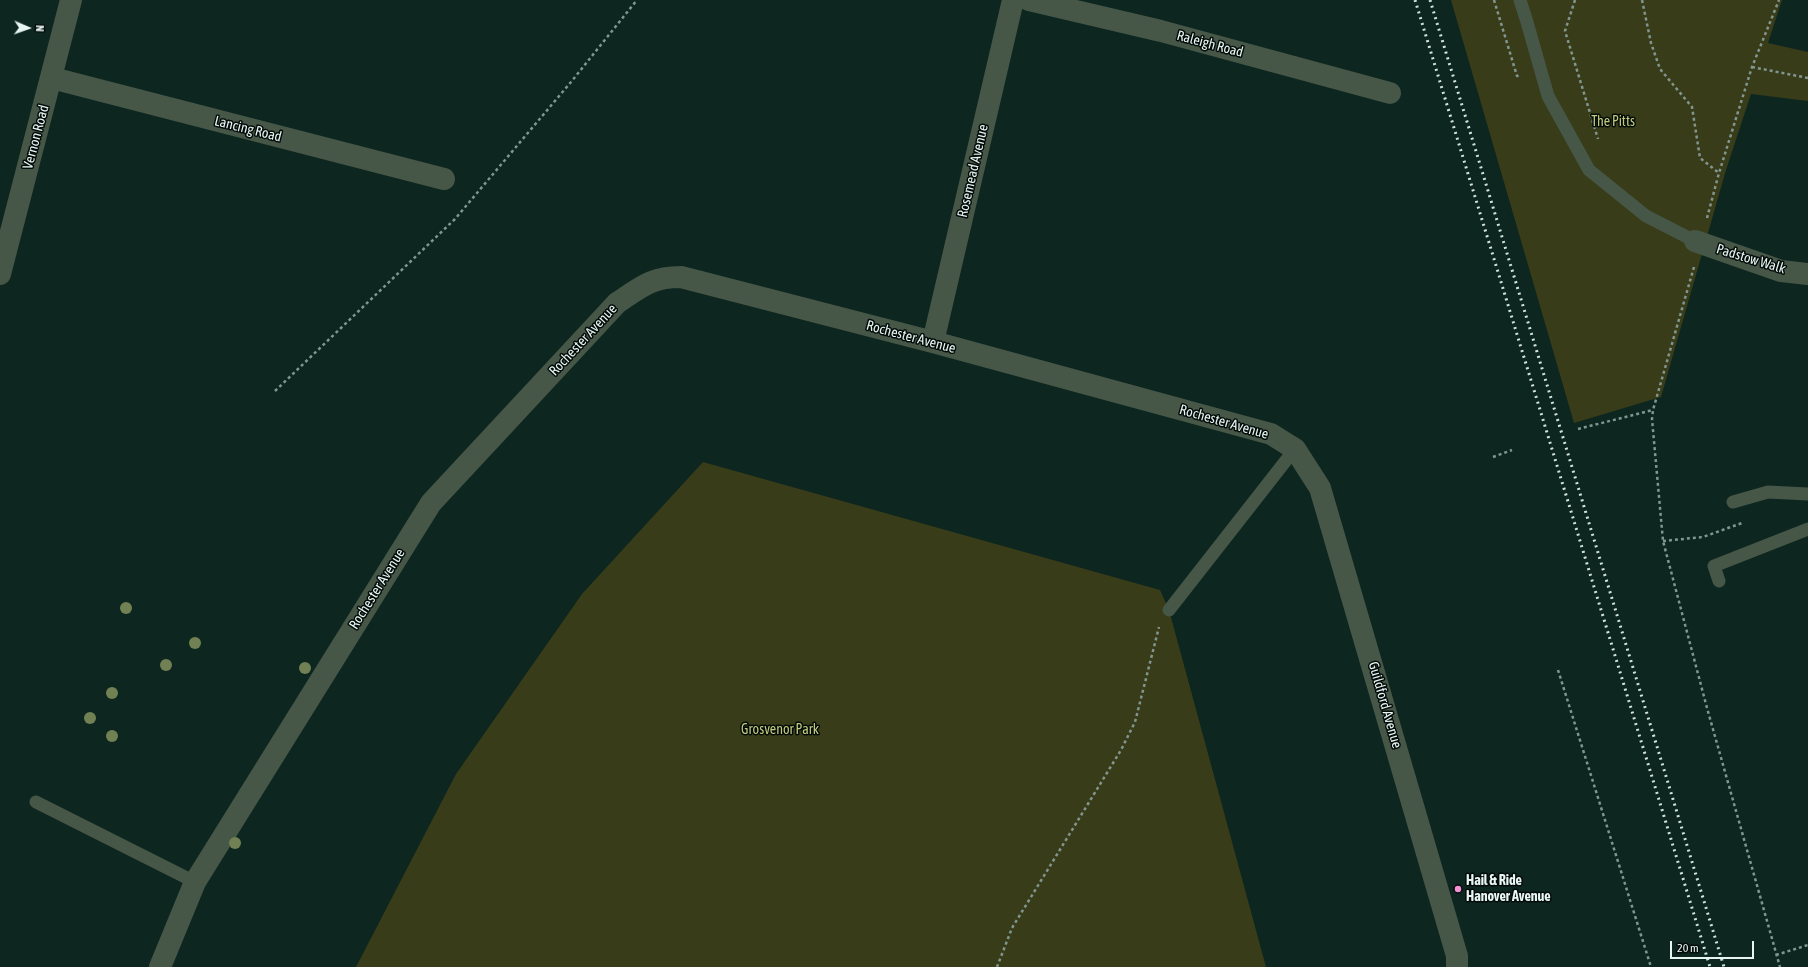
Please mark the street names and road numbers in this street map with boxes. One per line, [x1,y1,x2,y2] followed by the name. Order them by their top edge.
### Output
[1175,27,1245,61] street label: Raleigh Road
[19,103,53,171] street label: Vernon Road
[213,113,283,145] street label: Lancing Road
[954,123,992,219] street label: Rosemead Avenue
[1714,241,1788,277] street label: Padstow Walk
[546,301,620,379] street label: Rochester Avenue
[864,317,958,357] street label: Rochester Avenue
[1178,401,1270,443] street label: Rochester Avenue
[346,546,408,632] street label: Rochester Avenue
[1365,660,1405,750] street label: Guildford Avenue

